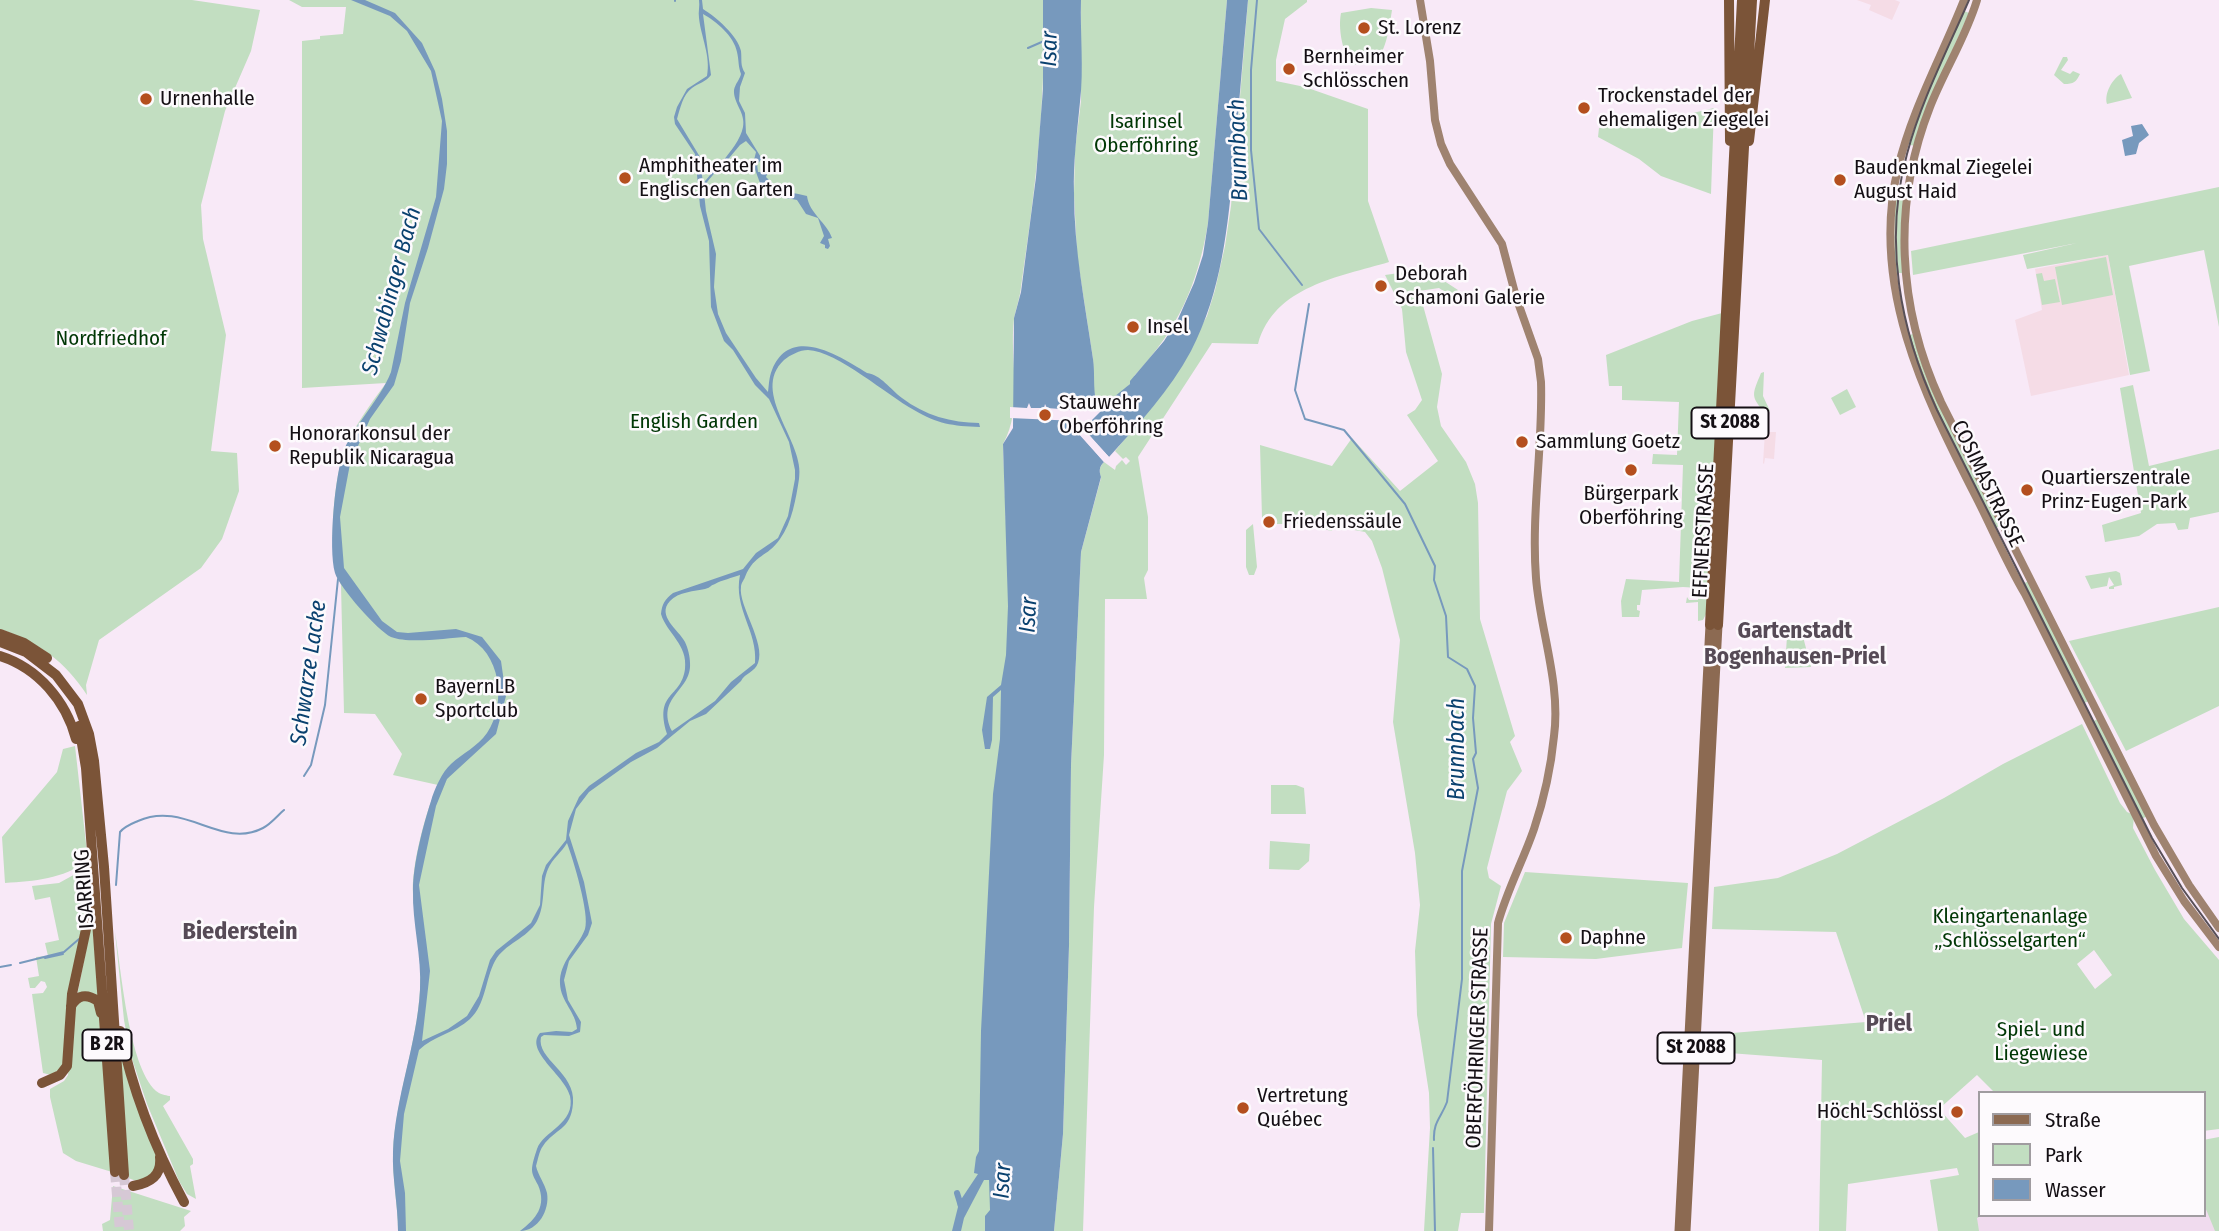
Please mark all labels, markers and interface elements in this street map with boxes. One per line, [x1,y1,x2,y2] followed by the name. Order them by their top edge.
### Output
[1378,15,1461,41] place label: St. Lorenz
[1356,20,1372,36] marker: St. Lorenz
[1036,31,1064,67] water label: Isar
[1303,44,1409,94] place label: Bernheimer Schlösschen
[1281,61,1297,77] marker: Bernheimer Schlösschen
[1598,83,1769,133] place label: Trockenstadel der ehemaligen Ziegelei
[160,86,255,112] place label: Urnenhalle
[138,91,154,107] marker: Urnenhalle
[1223,98,1255,202] water label: Brunnbach
[1576,100,1592,116] marker: Trockenstadel der ehemaligen Ziegelei
[1094,109,1198,159] park label: Isarinsel Oberföhring
[639,153,793,203] place label: Amphitheater im Englischen Garten
[1854,155,2033,205] place label: Baudenkmal Ziegelei August Haid
[617,170,633,186] marker: Amphitheater im Englischen Garten
[1832,172,1848,188] marker: Baudenkmal Ziegelei August Haid
[356,204,428,378] water label: Schwabinger Bach
[1395,261,1545,311] place label: Deborah Schamoni Galerie
[1373,278,1389,294] marker: Deborah Schamoni Galerie
[1147,314,1188,340] place label: Insel
[1125,319,1141,335] marker: Insel
[55,326,167,352] park label: Nordfriedhof
[1059,390,1163,440] place label: Stauwehr Oberföhring
[1037,407,1053,423] marker: Stauwehr Oberföhring
[1692,408,1768,438] road number: St 2088
[630,409,758,435] park label: English Garden
[1945,416,2029,552] street label: COSIMASTRASSE
[289,421,454,471] place label: Honorarkonsul der Republik Nicaragua
[1536,429,1680,455] place label: Sammlung Goetz
[1514,434,1530,450] marker: Sammlung Goetz
[267,438,283,454] marker: Honorarkonsul der Republik Nicaragua
[1623,462,1639,478] marker: Bürgerpark Oberföhring
[1688,463,1720,599] street label: EFFNERSTRASSE
[2041,465,2190,515] place label: Quartierszentrale Prinz-Eugen-Park
[1579,481,1683,531] place label: Bürgerpark Oberföhring
[2019,482,2035,498] marker: Quartierszentrale Prinz-Eugen-Park
[1283,509,1402,535] place label: Friedenssäule
[1261,514,1277,530] marker: Friedenssäule
[1014,596,1044,634] water label: Isar
[285,599,333,747] water label: Schwarze Lacke
[1704,618,1886,672] district label: Gartenstadt Bogenhausen-Priel
[435,674,518,724] place label: BayernLB Sportclub
[413,691,429,707] marker: BayernLB Sportclub
[1444,698,1472,800] water label: Brunnbach
[70,848,100,930] street label: ISARRING
[1932,904,2088,954] park label: Kleingartenanlage „Schlösselgarten“
[182,918,298,946] district label: Biederstein
[1580,925,1646,951] place label: Daphne
[1462,927,1494,1149] street label: OBERFÖHRINGER STRASSE
[1558,930,1574,946] marker: Daphne
[1866,1010,1912,1038] district label: Priel
[1994,1017,2088,1067] park label: Spiel- und Liegewiese
[82,1030,132,1060] road number: B 2R
[1658,1032,1734,1064] road number: St 2088
[1257,1083,1348,1133] place label: Vertretung Québec
[1978,1091,2205,1217] legend
[1817,1099,1943,1125] place label: Höchl-Schlössl
[1235,1100,1251,1116] marker: Vertretung Québec
[1949,1104,1965,1120] marker: Höchl-Schlössl
[2045,1107,2101,1133] text: Straße
[2045,1142,2082,1168] text: Park
[988,1162,1018,1200] water label: Isar
[2045,1177,2106,1203] text: Wasser

